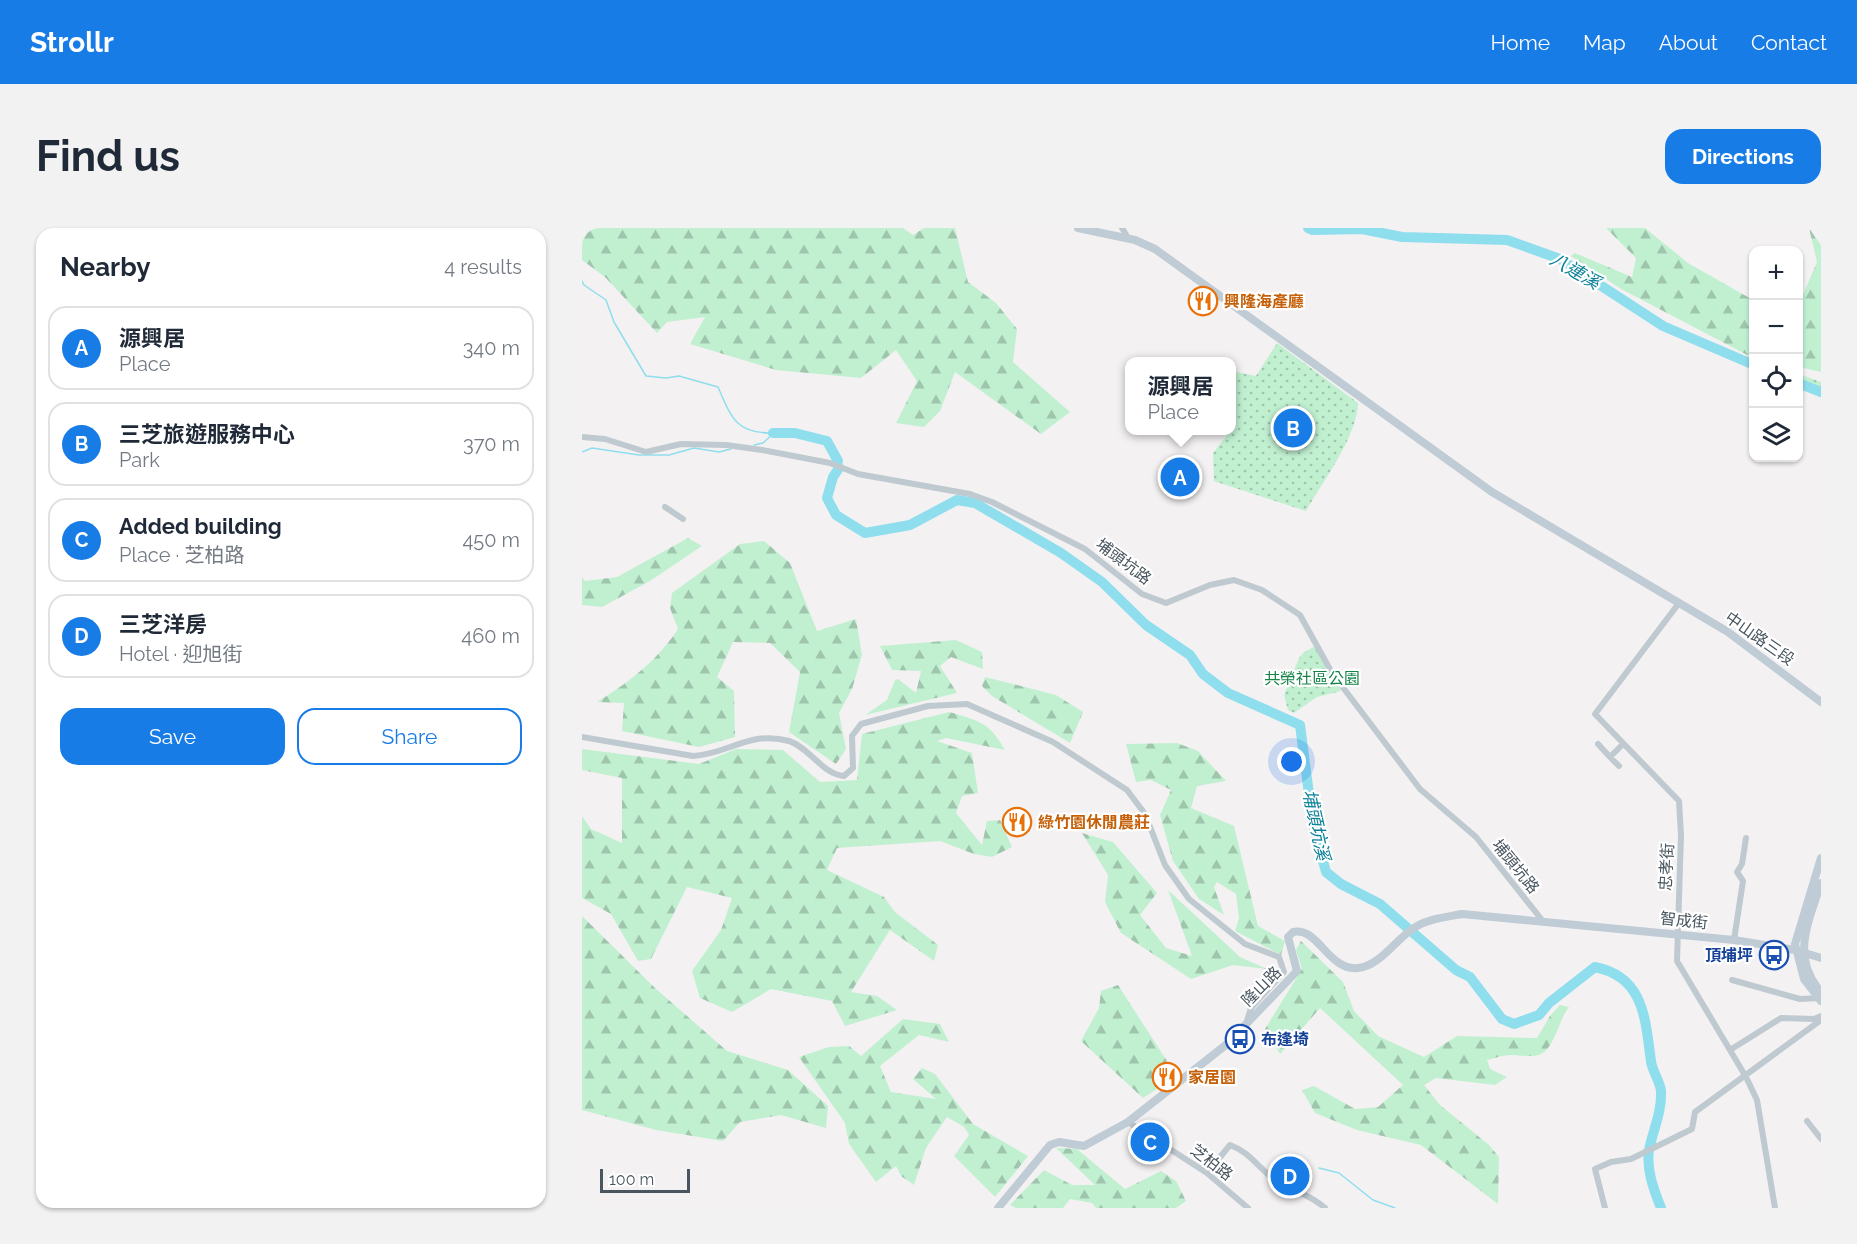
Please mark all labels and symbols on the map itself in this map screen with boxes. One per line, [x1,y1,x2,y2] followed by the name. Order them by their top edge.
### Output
[1547,248,1606,295] water label: 八連溪
[1187,285,1219,317] restaurant icon: 興隆海產廳
[1224,292,1304,311] place label: 興隆海產廳
[1274,406,1312,450] pin: B
[1160,454,1200,500] pin: A
[1092,535,1155,588] street label: 埔頭坑路
[1721,608,1798,669] street label: 中山路三段
[1264,669,1360,688] park label: 共榮社區公園
[1277,747,1306,776] your location
[1299,787,1335,865] water label: 埔頭坑溪
[1001,806,1033,838] restaurant icon: 綠竹園休閒農莊
[1038,813,1150,832] place label: 綠竹園休閒農莊
[1488,835,1543,897] street label: 埔頭坑路
[1656,843,1677,891] street label: 忠孝街
[1659,909,1709,932] street label: 智成街
[1758,939,1790,971] bus stop icon: 頂埔坪
[1705,946,1753,965] place label: 頂埔坪
[1238,963,1285,1010] street label: 隆山路
[1224,1023,1256,1055] bus stop icon: 布逢埼
[1261,1030,1309,1049] place label: 布逢埼
[1151,1061,1183,1093] restaurant icon: 家居園
[1188,1068,1236,1087] place label: 家居園
[1130,1120,1170,1164] pin: C
[1187,1140,1237,1184] street label: 芝柏路
[1270,1154,1310,1198] pin: D
[600,1166,690,1194] scale bar

